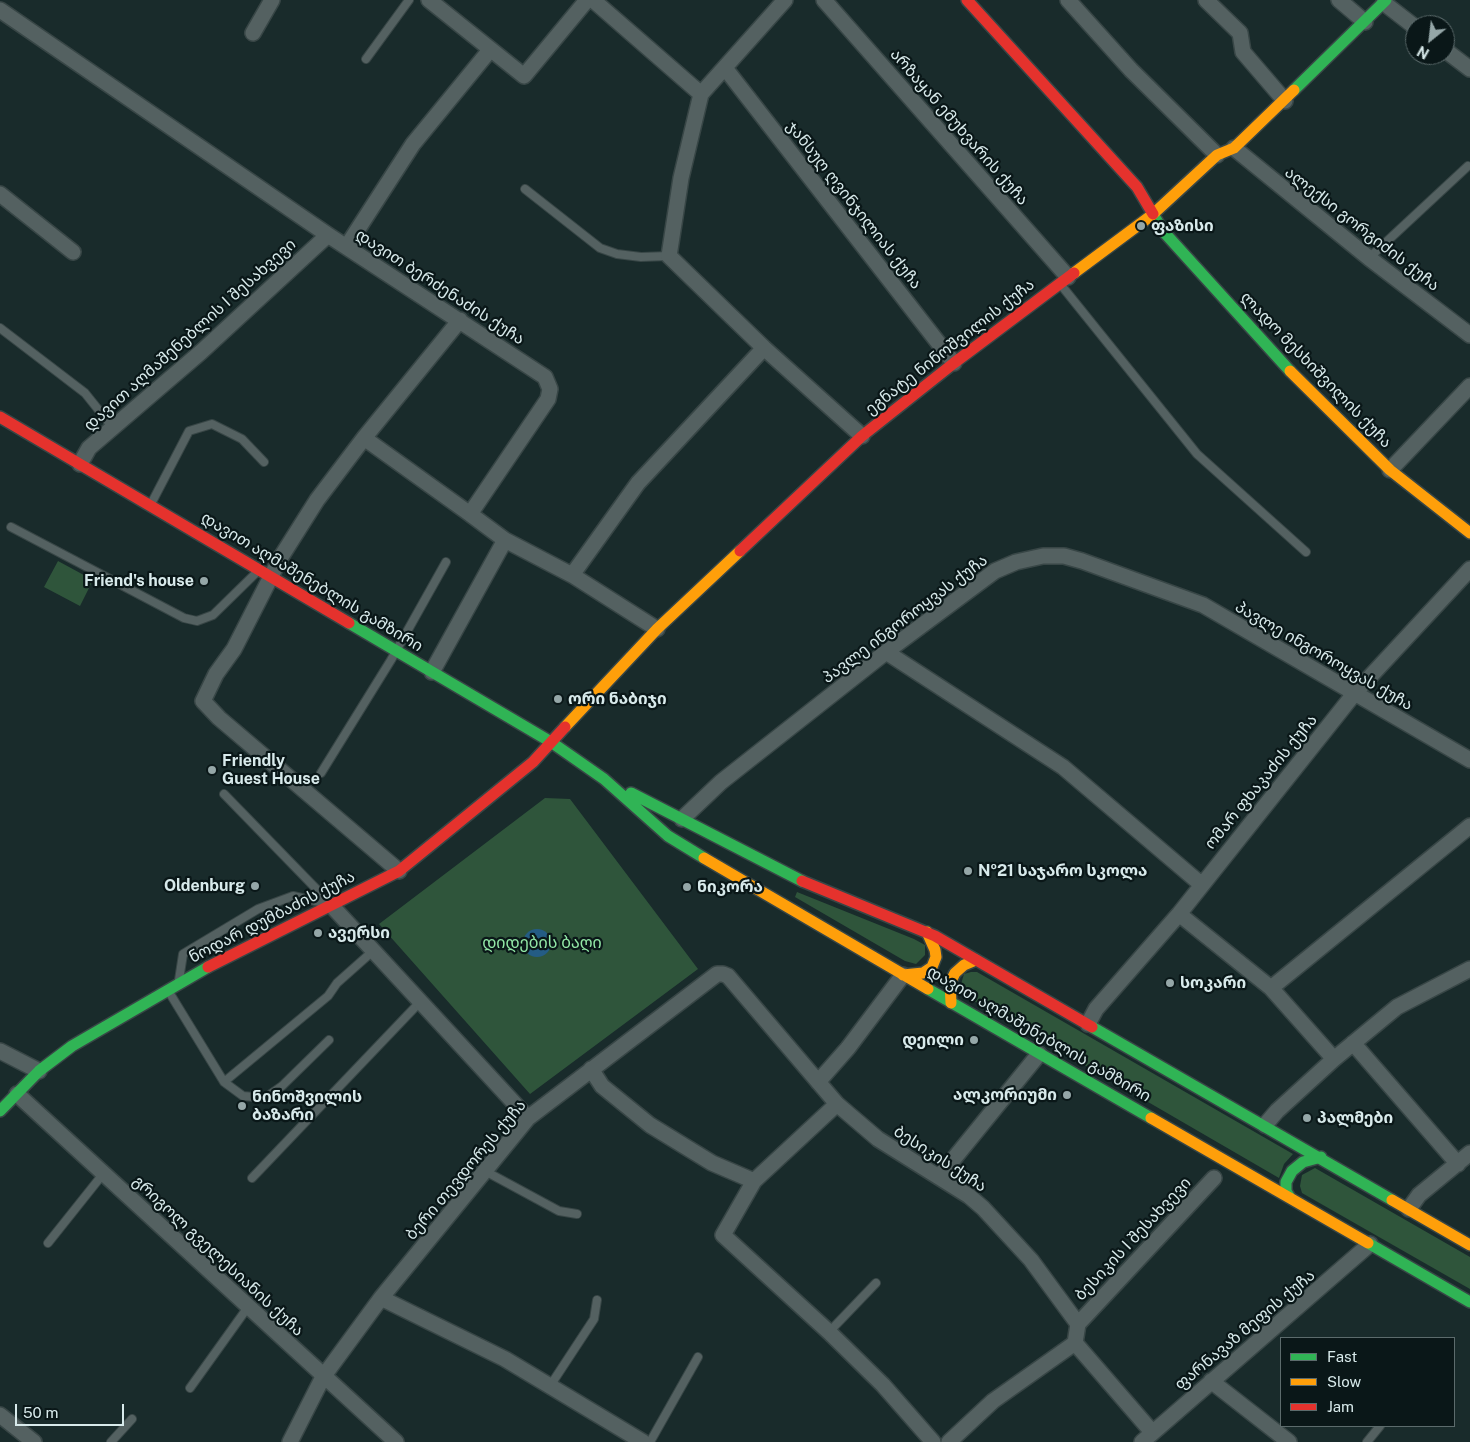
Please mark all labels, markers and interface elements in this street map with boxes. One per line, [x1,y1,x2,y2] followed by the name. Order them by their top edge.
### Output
[1405,15,1455,65] north arrow
[1415,43,1432,62] text: N
[886,45,1032,209] street label: არზაყან ემუხვარის ქუჩა
[782,117,926,293] street label: ჯანსუღ ღვინჯილიას ქუჩა
[1281,163,1443,295] street label: ალექსი გორგიძის ქუჩა
[1151,216,1214,236] place label: ფაზისი
[1135,220,1147,232] marker: ფაზისი
[352,225,528,349] street label: დავით ბერძენაძის ქუჩა
[80,235,300,435] street label: დავით აღმაშენებლის I შესახვევი
[862,275,1038,419] street label: ეგნატე ნინოშვილის ქუჩა
[1236,288,1396,452] street label: ლადო მესხიშვილის ქუჩა
[198,508,426,656] street label: დავით აღმაშენებლის გამზირი
[819,551,991,687] street label: პავლე ინგოროყვას ქუჩა
[84,571,194,591] place label: Friend's house
[198,575,210,587] marker: Friend's house
[1232,597,1416,715] street label: პავლე ინგოროყვას ქუჩა
[568,689,667,709] place label: ორი ნაბიჯი
[552,693,564,705] marker: ორი ნაბიჯი
[1201,711,1321,853] street label: ომარ ფხაკაძის ქუჩა
[222,751,320,789] place label: Friendly Guest House
[206,764,218,776] marker: Friendly Guest House
[978,861,1147,881] place label: №21 საჯარო სკოლა
[962,865,974,877] marker: №21 საჯარო სკოლა
[186,867,358,967] street label: ნოდარ დუმბაძის ქუჩა
[164,876,245,896] place label: Oldenburg
[697,877,763,897] place label: ნიკორა
[249,880,261,892] marker: Oldenburg
[681,881,693,893] marker: ნიკორა
[328,923,390,943] place label: ავერსი
[312,927,324,939] marker: ავერსი
[482,933,602,953] park label: დიდების ბაღი
[924,962,1154,1106] street label: დავით აღმაშენებლის გამზირი
[1180,973,1246,993] place label: სოკარი
[1164,977,1176,989] marker: სოკარი
[902,1030,964,1050] place label: დეილი
[968,1034,980,1046] marker: დეილი
[953,1085,1057,1105] place label: ალკორიუმი
[252,1087,362,1125] place label: ნინოშვილის ბაზარი
[1061,1089,1073,1101] marker: ალკორიუმი
[402,1096,530,1244] street label: ბერი თევდორეს ქუჩა
[236,1100,248,1112] marker: ნინოშვილის ბაზარი
[1317,1108,1393,1128] place label: პალმები
[1301,1112,1313,1124] marker: პალმები
[890,1122,990,1196] street label: ბესიკის ქუჩა
[129,1172,307,1340] street label: გრიგოლ გველესიანის ქუჩა
[1071,1173,1195,1305] street label: ბესიკის I შესახვევი
[1171,1266,1319,1394] street label: ფარნავაზ მეფის ქუჩა
[1280,1337,1455,1427] legend
[1327,1348,1357,1365] text: Fast
[1327,1373,1361,1390] text: Slow
[18,1394,126,1426] scale bar
[1327,1398,1354,1415] text: Jam
[23,1404,58,1421] text: 50 m

